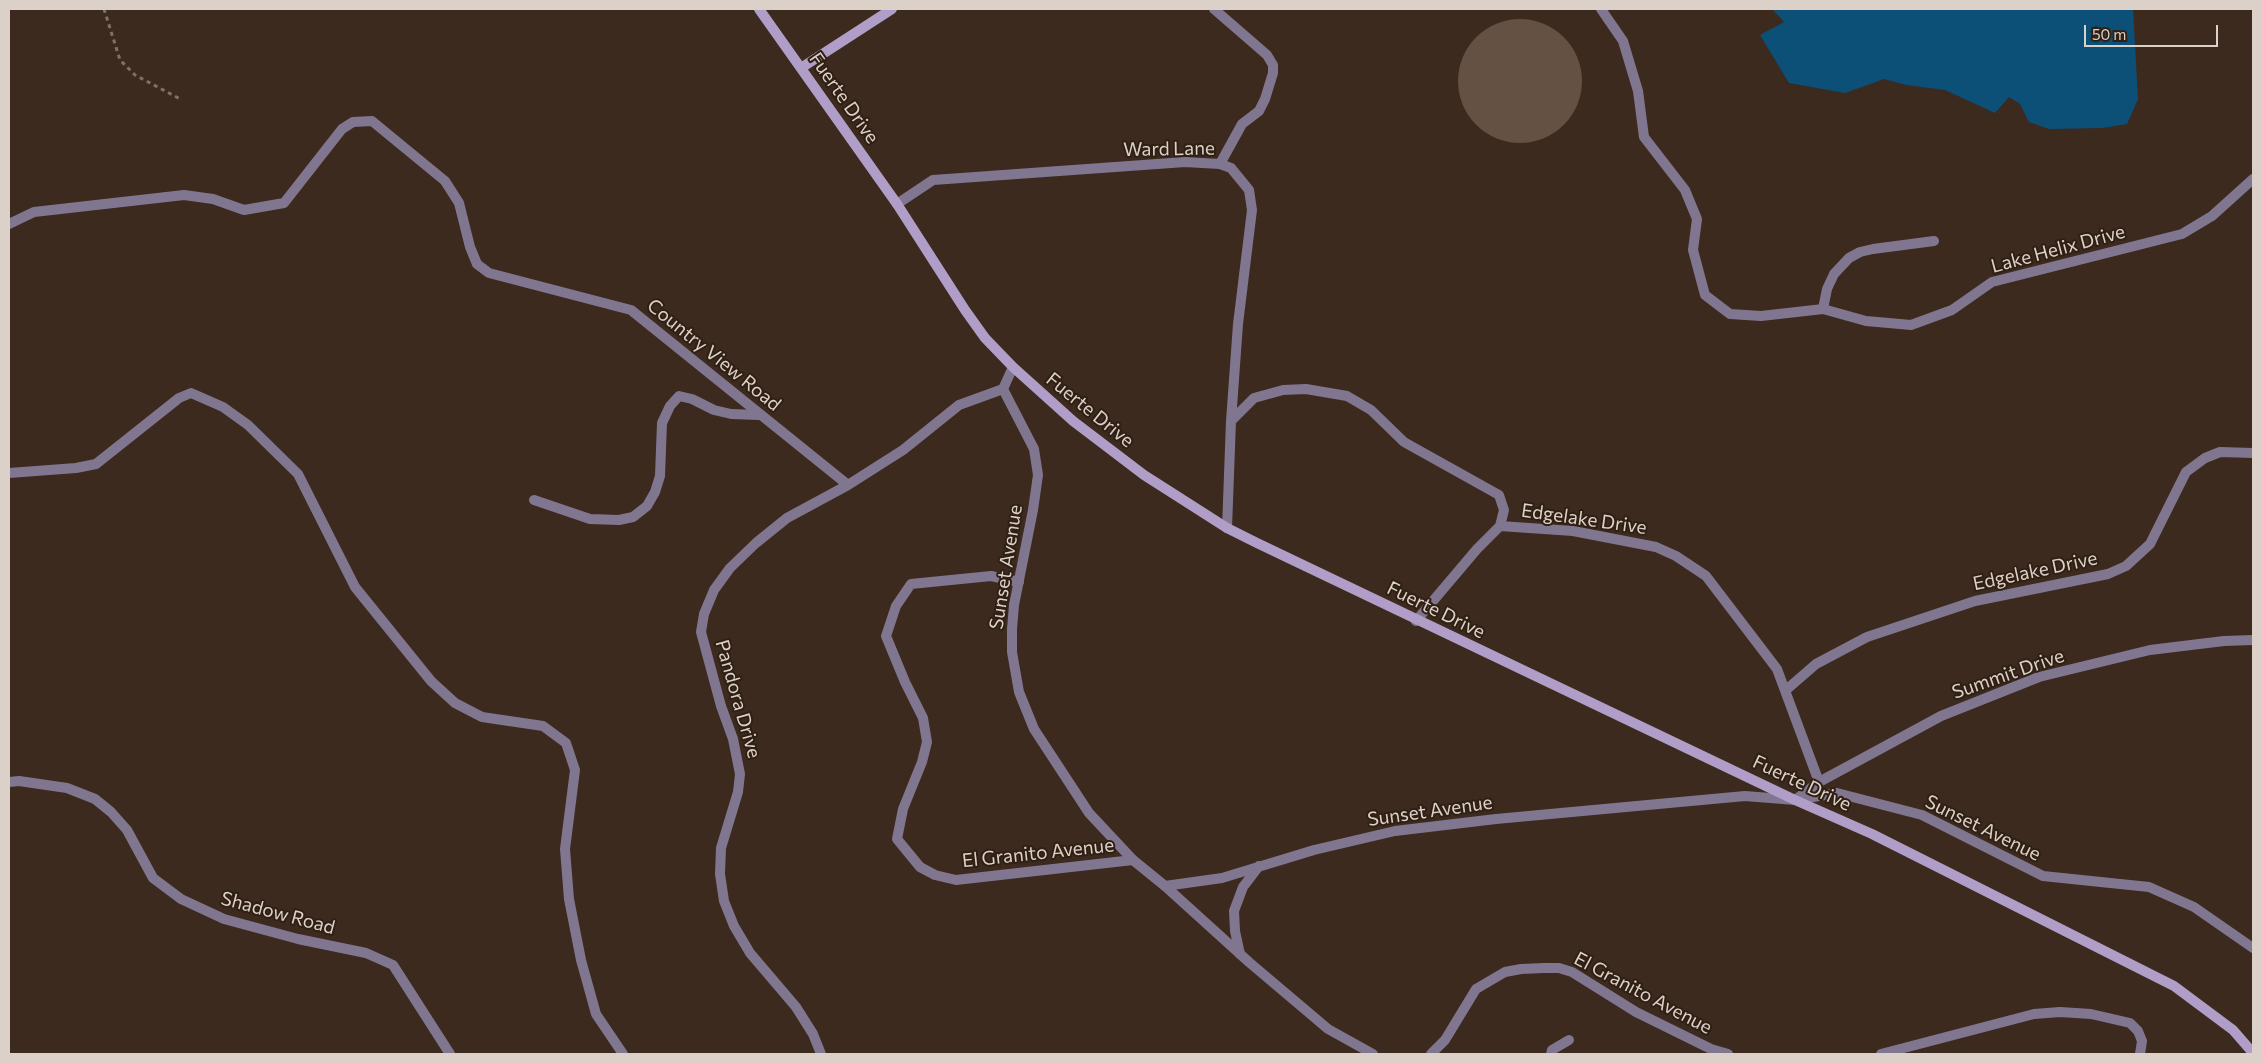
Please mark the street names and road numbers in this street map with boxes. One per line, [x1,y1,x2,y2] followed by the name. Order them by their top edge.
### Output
[804,48,884,148] street label: Fuerte Drive
[1123,137,1215,161] street label: Ward Lane
[1988,220,2128,278] street label: Lake Helix Drive
[642,294,786,416] street label: Country View Road
[1042,368,1138,452] street label: Fuerte Drive
[1520,499,1648,539] street label: Edgelake Drive
[985,503,1027,631] street label: Sunset Avenue
[1971,547,2099,595] street label: Edgelake Drive
[1383,577,1489,643] street label: Fuerte Drive
[710,637,766,761] street label: Pandora Drive
[1949,644,2067,704] street label: Summit Drive
[1749,750,1855,816] street label: Fuerte Drive
[1921,790,2045,866] street label: Sunset Avenue
[1366,791,1494,831] street label: Sunset Avenue
[961,834,1115,872] street label: El Granito Avenue
[218,887,338,939] street label: Shadow Road
[1570,947,1716,1039] street label: El Granito Avenue

